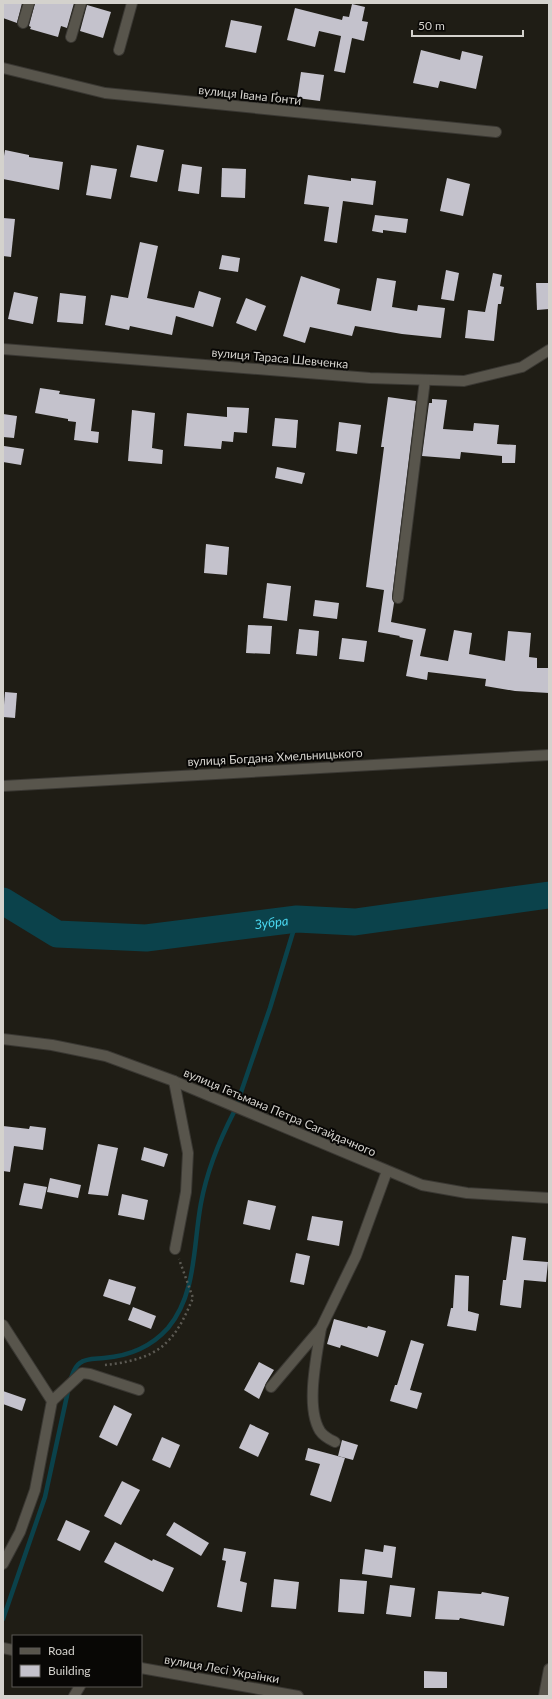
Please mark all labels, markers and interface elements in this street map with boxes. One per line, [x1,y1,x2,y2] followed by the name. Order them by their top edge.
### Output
[412,12,523,38] scale bar
[418,18,445,33] text: 50 m
[198,82,302,108] street label: вулиця Івана Ґонти
[211,345,349,371] street label: вулиця Тараса Шевченка
[187,745,363,769] street label: вулиця Богдана Хмельницького
[253,912,290,932] water label: Зубра
[182,1065,379,1159] street label: вулиця Гетьмана Петра Сагайдачного
[12,1635,142,1687] legend
[48,1643,75,1658] text: Road
[163,1652,281,1687] street label: вулиця Лесі Українки
[48,1663,91,1678] text: Building

